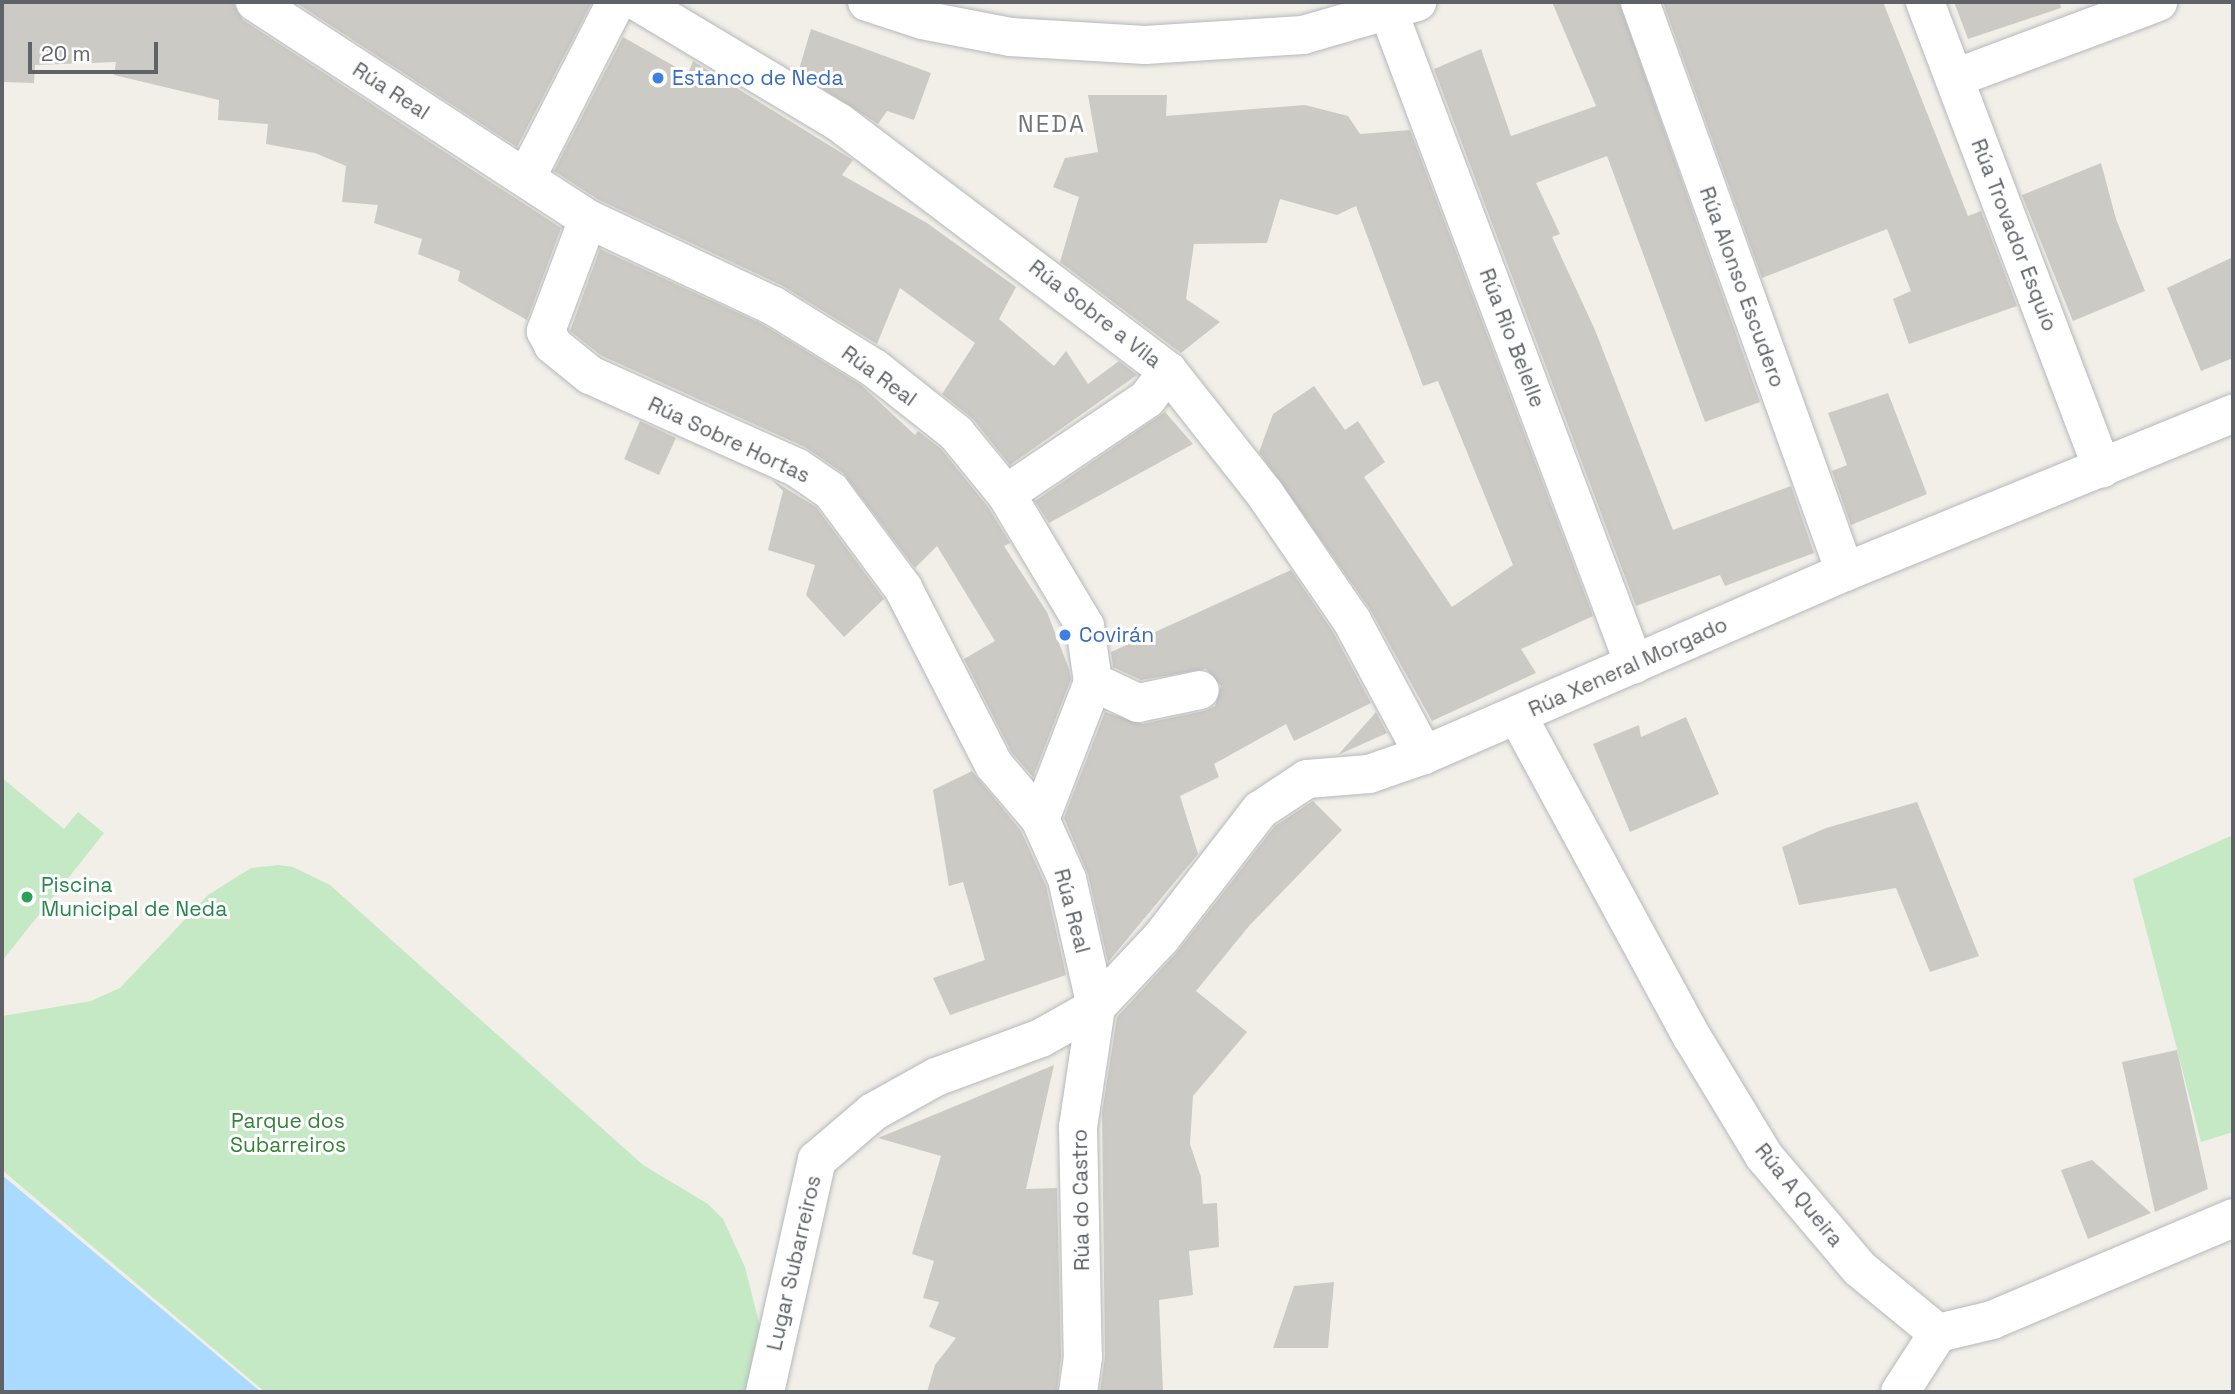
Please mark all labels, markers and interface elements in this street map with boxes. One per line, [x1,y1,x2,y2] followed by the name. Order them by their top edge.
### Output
[32,28,161,72] scale bar
[41,40,91,67] text: 20 m
[348,57,434,125] street label: Rúa Real
[672,65,843,91] place label: Estanco de Neda
[650,70,666,86] marker: Estanco de Neda
[1018,110,1086,138] district label: NEDA
[1966,135,2062,335] street label: Rúa Trovador Esquío
[1694,183,1790,391] street label: Rúa Alonso Escudero
[1024,254,1166,374] street label: Rúa Sobre a Vila
[1474,265,1550,411] street label: Rúa Rio Belelle
[837,340,921,412] street label: Rúa Real
[644,391,814,489] street label: Rúa Sobre Hortas
[1525,612,1731,722] street label: Rúa Xeneral Morgado
[1079,622,1154,648] place label: Covirán
[1057,627,1073,643] marker: Covirán
[1049,866,1095,956] street label: Rúa Real
[41,872,227,922] place label: Piscina Municipal de Neda
[19,889,35,905] marker: Piscina Municipal de Neda
[230,1108,346,1158] park label: Parque dos Subarreiros
[1067,1129,1095,1271] street label: Rúa do Castro
[1749,1138,1849,1252] street label: Rúa A Queira
[762,1173,826,1353] street label: Lugar Subarreiros

